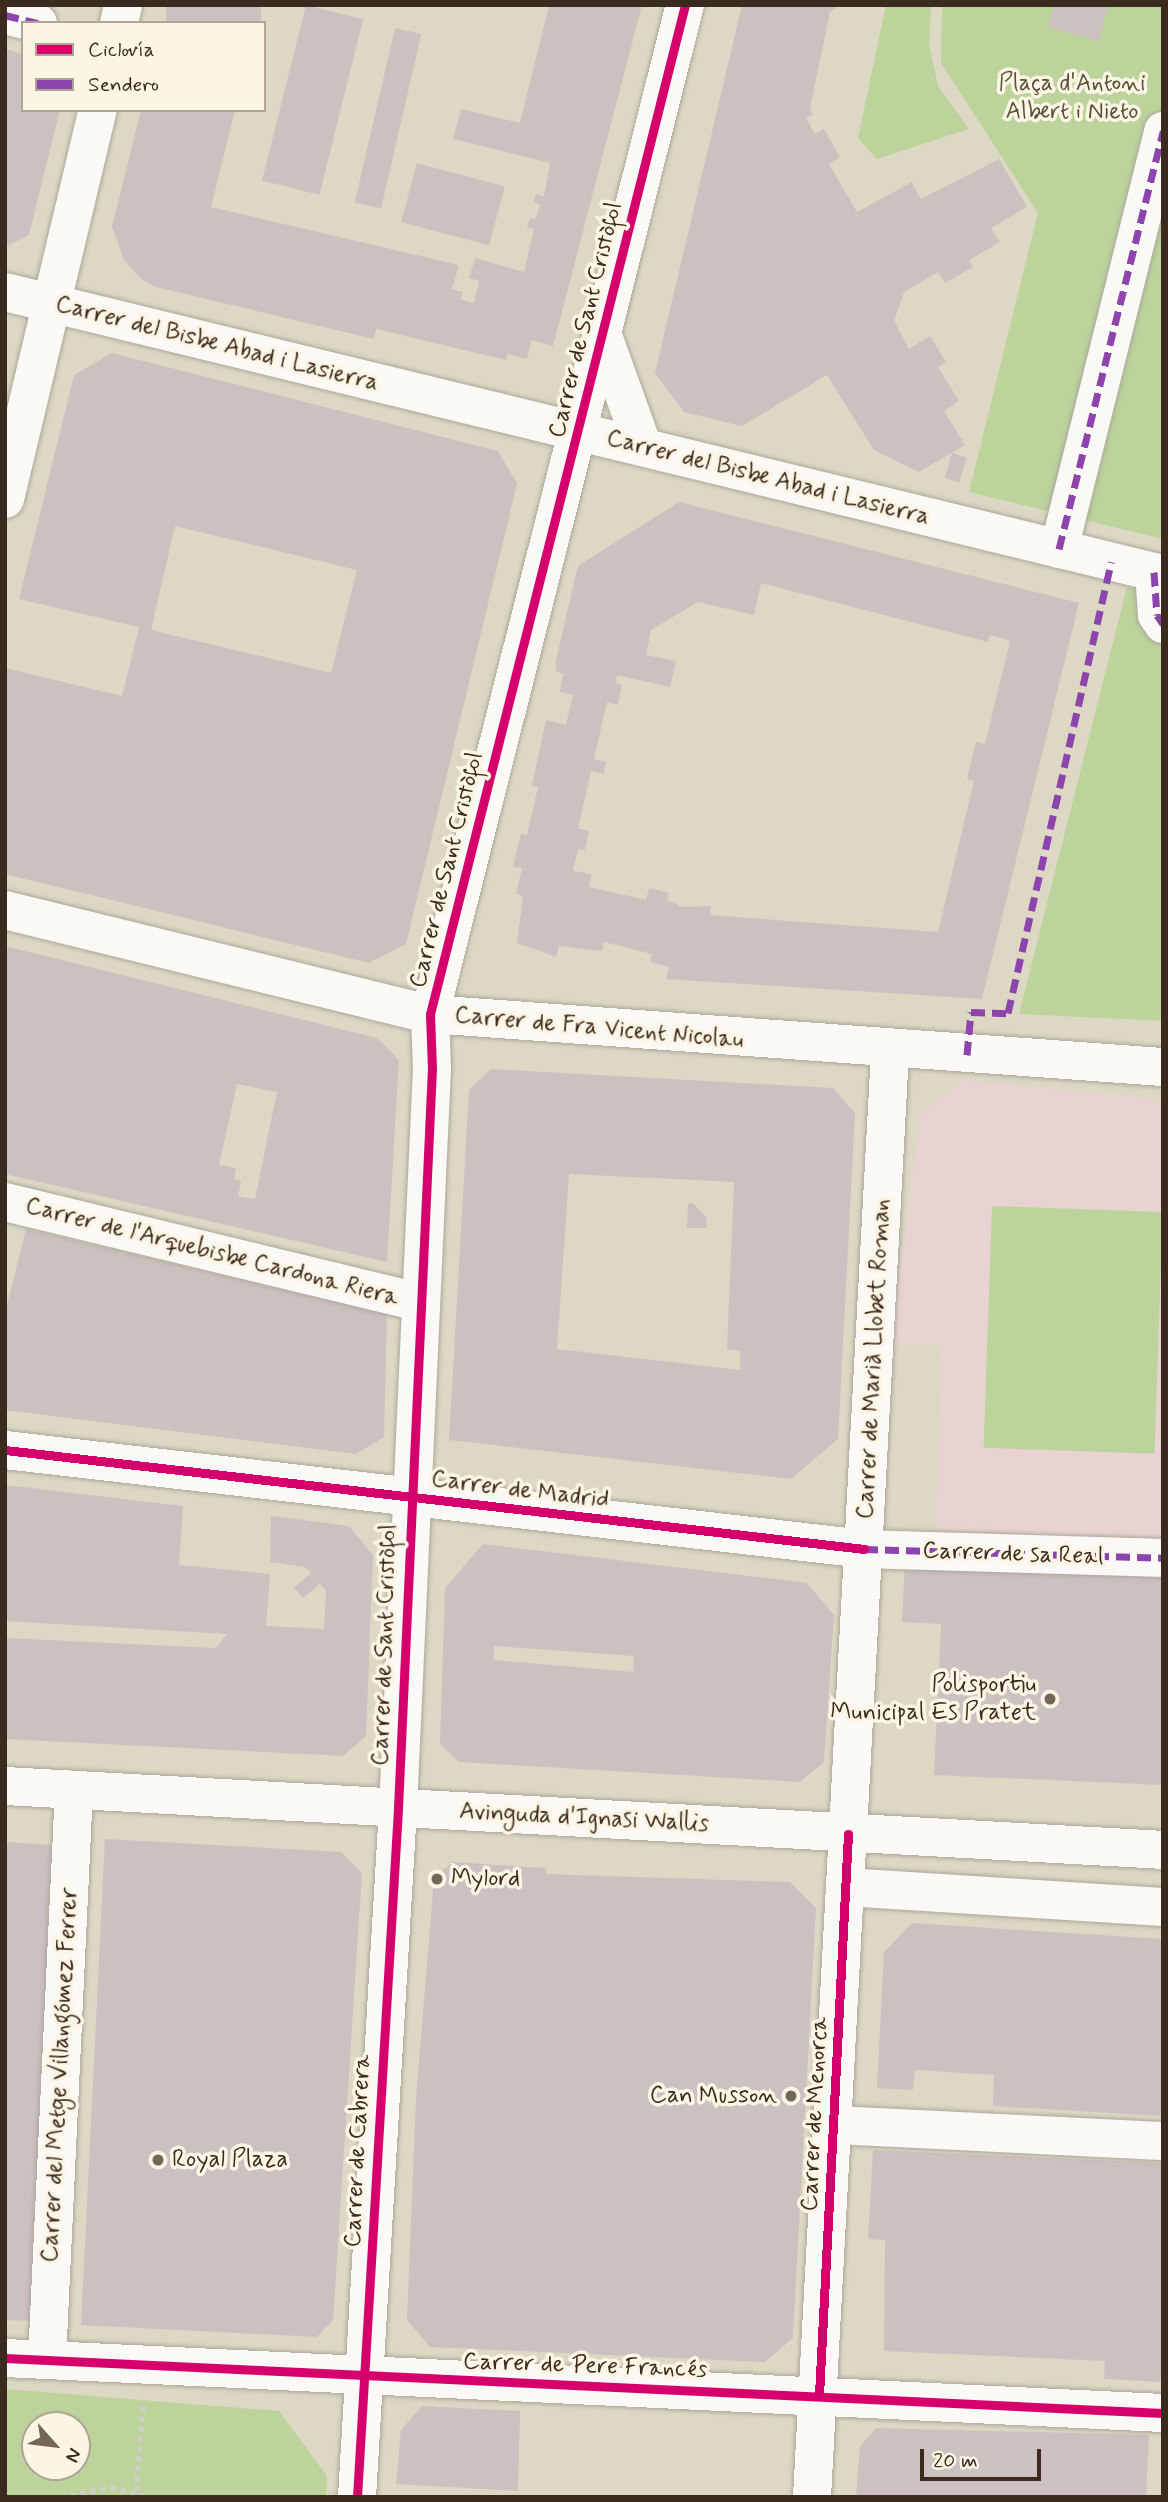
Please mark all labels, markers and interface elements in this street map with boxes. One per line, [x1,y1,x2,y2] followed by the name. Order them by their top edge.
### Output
[21,21,266,112] legend
[88,36,155,64] text: Ciclovía
[998,70,1146,126] park label: Plaça d'Antoni Albert i Nieto
[88,71,159,99] text: Sendero
[542,197,630,443] street label: Carrer de Sant Cristòfol
[52,290,382,398] street label: Carrer del Bisbe Abad i Lasierra
[603,424,933,532] street label: Carrer del Bisbe Abad i Lasierra
[403,747,491,993] street label: Carrer de Sant Cristòfol
[447,1000,751,1056] street label: Carrer de Fra Vicent Nicolau
[22,1192,402,1312] street label: Carrer de l'Arquebisbe Cardona Riera
[851,1195,897,1523] street label: Carrer de Marià Llobet Roman
[429,1465,611,1515] street label: Carrer de Madrid
[366,1521,404,1769] street label: Carrer de Sant Cristòfol
[923,1536,1103,1572] street label: Carrer de sa Real
[832,1671,1036,1727] place label: Polisportiu Municipal Es Pratet
[1042,1691,1058,1707] marker: Polisportiu Municipal Es Pratet
[459,1797,709,1839] street label: Avinguda d'Ignasi Wallis
[451,1865,520,1893] place label: Mylord
[429,1871,445,1887] marker: Mylord
[36,1886,84,2264] street label: Carrer del Metge Villangómez Ferrer
[795,2015,835,2213] street label: Carrer de Menorca
[338,2052,378,2250] street label: Carrer de Cabrera
[653,2082,777,2110] place label: Can Musson
[783,2088,799,2104] marker: Can Musson
[172,2146,288,2174] place label: Royal Plaza
[150,2152,166,2168] marker: Royal Plaza
[463,2347,707,2385] street label: Carrer de Pere Francés
[21,2411,91,2481] north arrow
[923,2436,1044,2480] scale bar
[59,2444,87,2467] text: N
[933,2447,978,2475] text: 20 m

